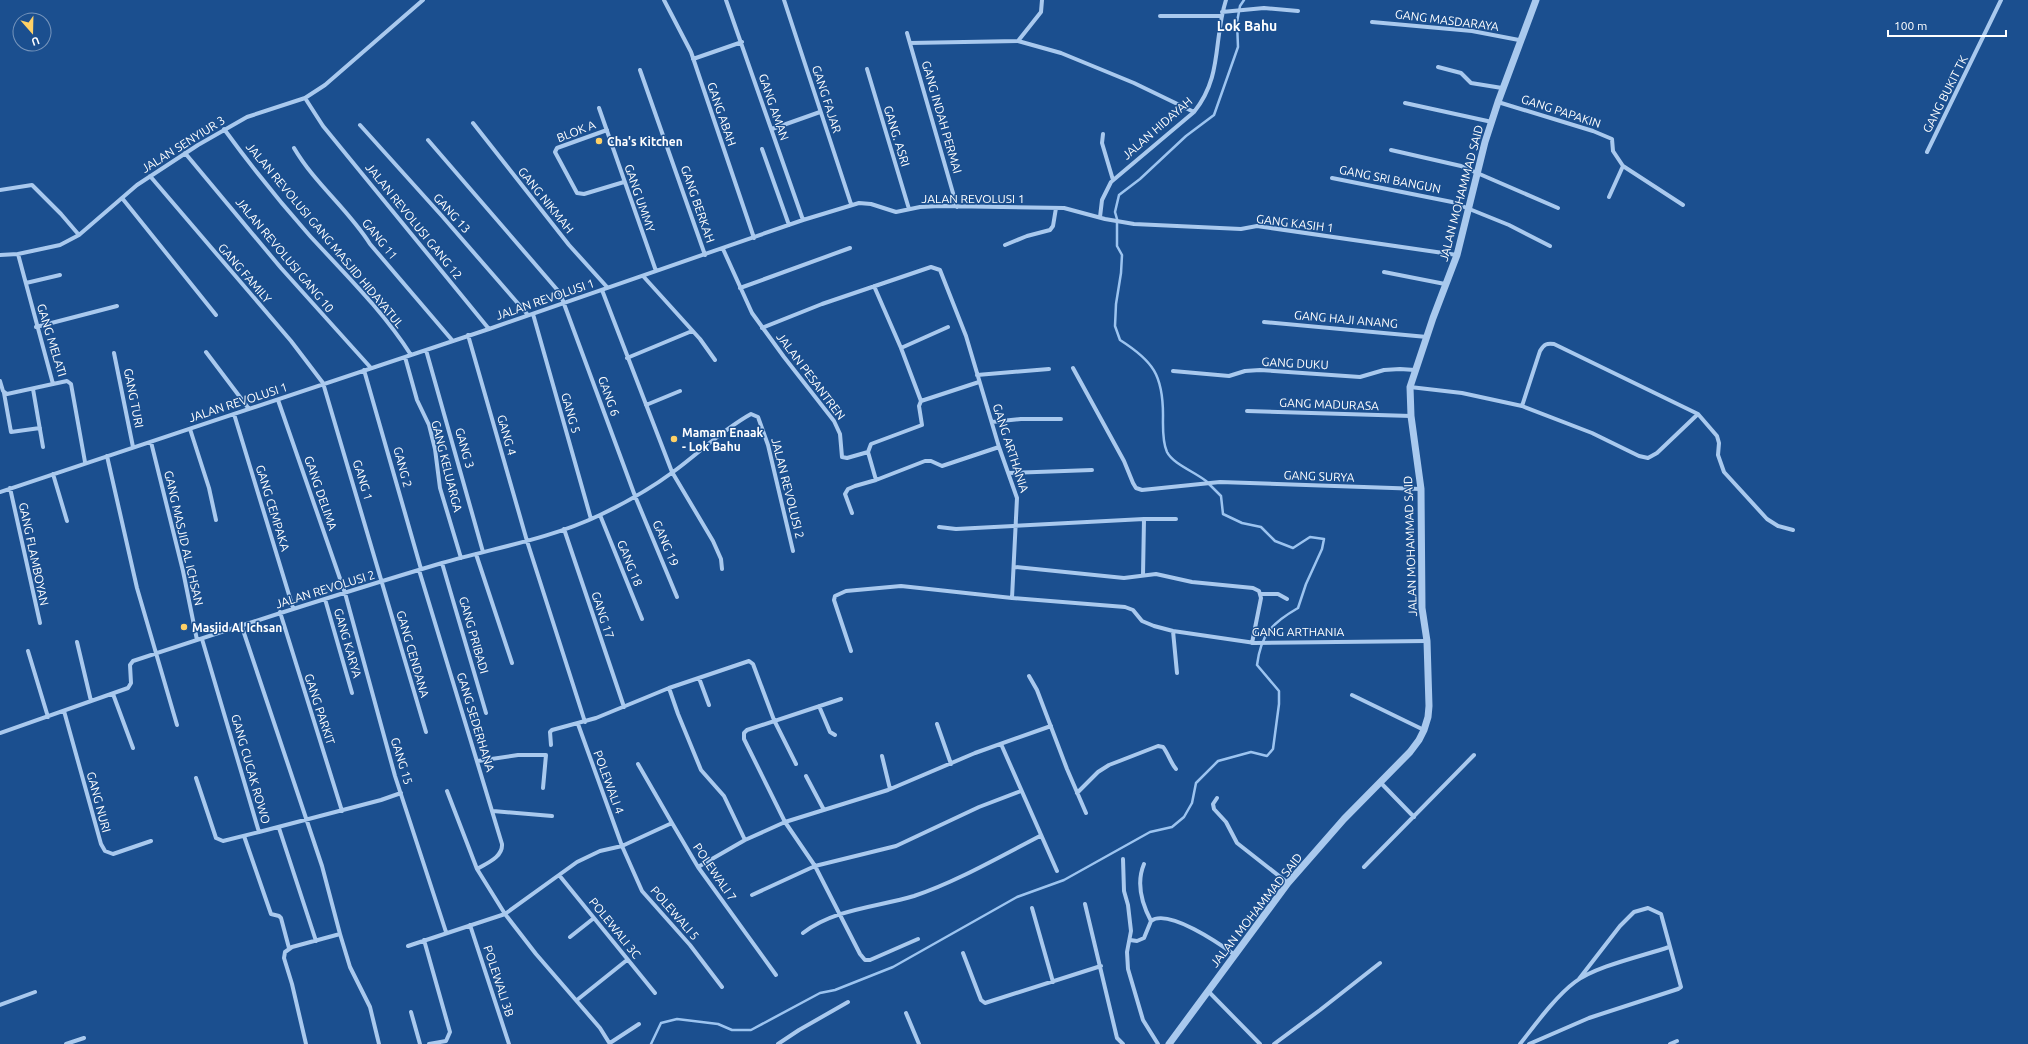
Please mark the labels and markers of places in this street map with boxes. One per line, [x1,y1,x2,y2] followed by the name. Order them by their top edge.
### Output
[607,135,683,148] place label: Cha's Kitchen
[594,136,604,146] marker: Cha's Kitchen
[682,426,763,453] place label: Mamam Enaak - Lok Bahu
[669,434,679,444] marker: Mamam Enaak - Lok Bahu
[192,621,282,634] place label: Masjid Al Ichsan
[179,622,189,632] marker: Masjid Al Ichsan

